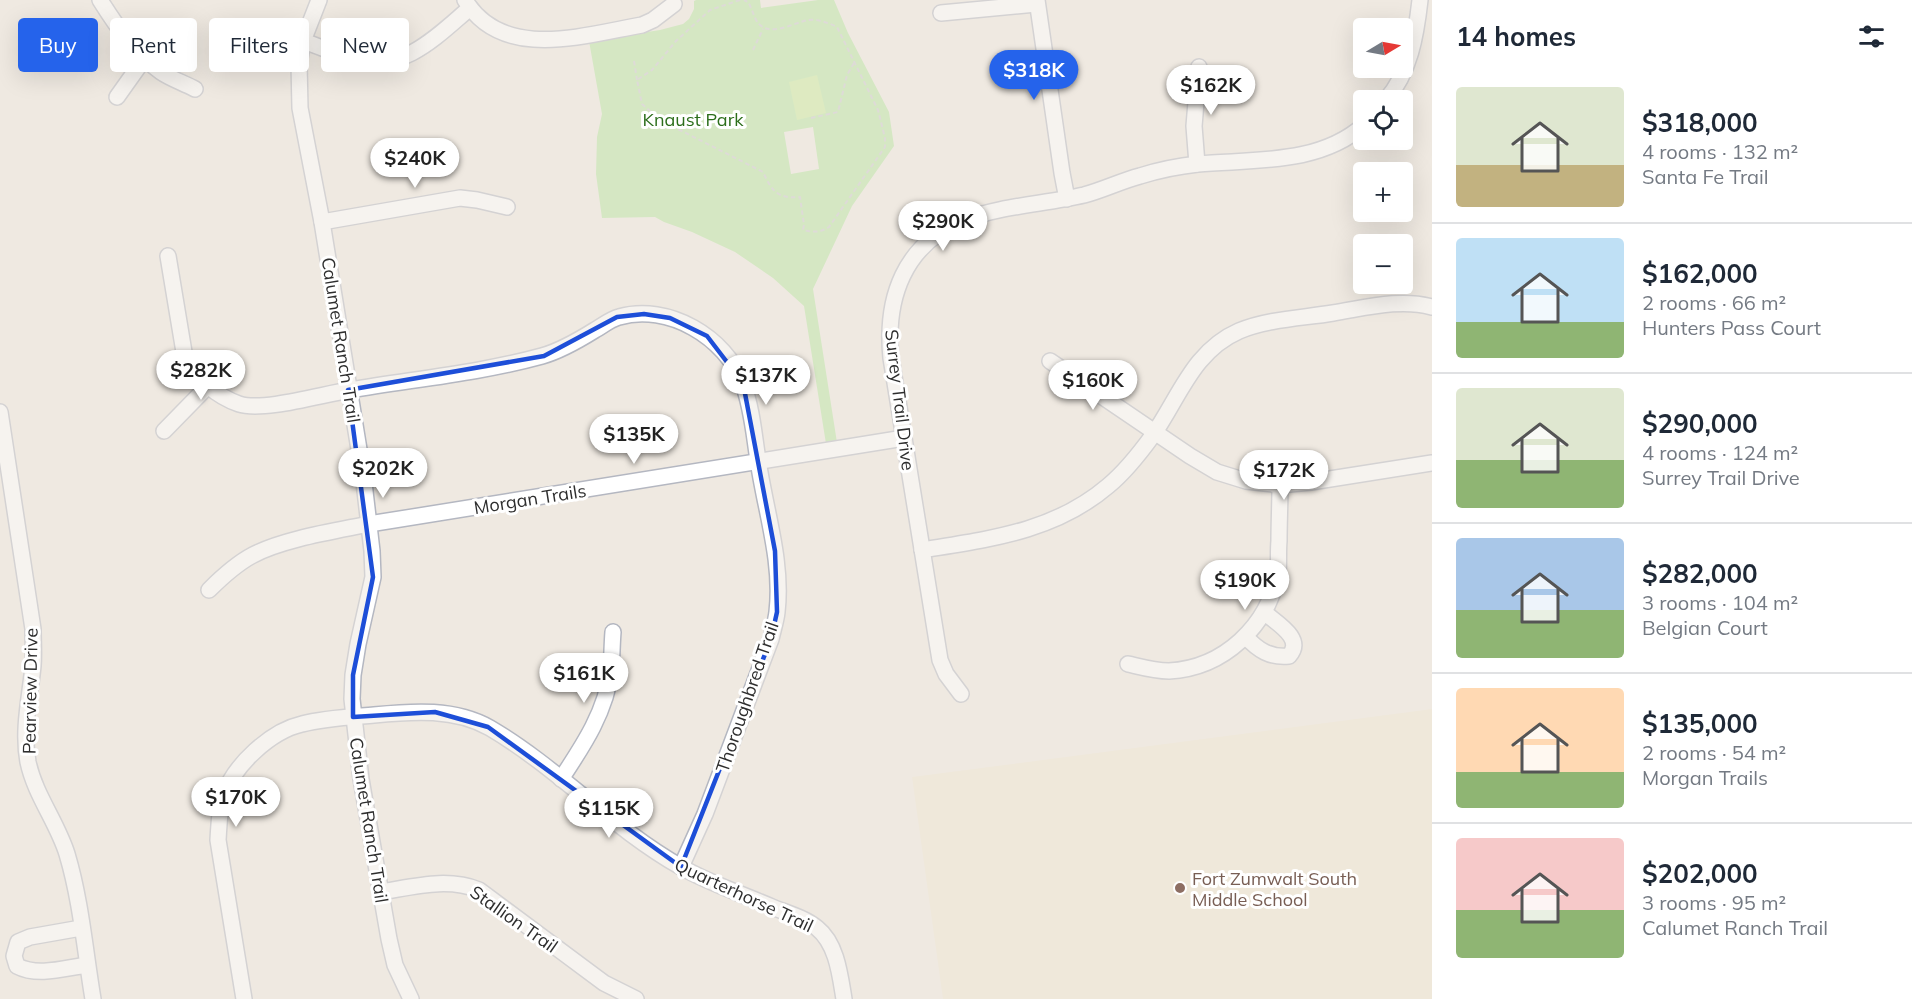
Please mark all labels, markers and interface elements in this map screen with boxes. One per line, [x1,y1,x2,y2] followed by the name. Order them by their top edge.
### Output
[18,18,98,72] chip: Buy
[110,18,197,72] chip: Rent
[209,18,309,72] chip: Filters
[321,18,409,72] chip: New
[1353,18,1413,78] north arrow
[1353,18,1413,294] map controls
[1456,20,1576,53] text: 14 homes
[1855,20,1888,53] icon: filters
[992,50,1076,101] pin: $318K
[1003,57,1065,82] text: $318K
[1169,65,1253,116] pin: $162K
[1180,72,1242,97] text: $162K
[1353,90,1413,150] button: locate
[1642,106,1758,139] text: $318,000
[643,108,744,131] park label: Knaust Park
[1504,111,1576,183] icon: home
[373,138,457,189] pin: $240K
[1642,139,1798,164] text: 4 rooms · 132 m²
[384,145,446,170] text: $240K
[1353,162,1413,222] button: +
[1642,164,1769,189] text: Santa Fe Trail
[901,201,985,252] pin: $290K
[912,208,974,233] text: $290K
[1353,234,1413,294] button: −
[317,256,365,424] street label: Calumet Ranch Trail
[1642,257,1758,290] text: $162,000
[1504,262,1576,334] icon: home
[1642,290,1786,315] text: 2 rooms · 66 m²
[1642,315,1821,340] text: Hunters Pass Court
[880,328,920,472] street label: Surrey Trail Drive
[159,350,243,401] pin: $282K
[724,355,808,406] pin: $137K
[170,357,232,382] text: $282K
[1051,360,1135,411] pin: $160K
[735,362,797,387] text: $137K
[1062,367,1124,392] text: $160K
[1642,407,1758,440] text: $290,000
[1504,412,1576,484] icon: home
[592,414,676,465] pin: $135K
[603,421,665,446] text: $135K
[1642,440,1798,465] text: 4 rooms · 124 m²
[341,448,425,499] pin: $202K
[1242,450,1326,501] pin: $172K
[352,455,414,480] text: $202K
[1253,457,1315,482] text: $172K
[1642,465,1800,490] text: Surrey Trail Drive
[472,479,588,519] street label: Morgan Trails
[1642,557,1758,590] text: $282,000
[1203,560,1287,611] pin: $190K
[1504,562,1576,634] icon: home
[1214,567,1276,592] text: $190K
[1642,590,1798,615] text: 3 rooms · 104 m²
[1642,615,1768,640] text: Belgian Court
[710,619,784,775] street label: Thoroughbred Trail
[17,628,43,754] street label: Pearview Drive
[542,653,626,704] pin: $161K
[553,660,615,685] text: $161K
[1642,707,1758,740] text: $135,000
[1504,712,1576,784] icon: home
[345,736,393,904] street label: Calumet Ranch Trail
[1642,740,1786,765] text: 2 rooms · 54 m²
[1642,765,1768,790] text: Morgan Trails
[194,777,278,828] pin: $170K
[205,784,267,809] text: $170K
[567,788,651,839] pin: $115K
[578,795,640,820] text: $115K
[671,853,817,937] street label: Quarterhorse Trail
[1642,857,1758,890] text: $202,000
[1504,862,1576,934] icon: home
[1192,867,1357,911] place label: Fort Zumwalt South Middle School
[466,880,562,958] street label: Stallion Trail
[1173,881,1187,895] marker: Fort Zumwalt South Middle School
[1642,890,1786,915] text: 3 rooms · 95 m²
[1642,915,1828,940] text: Calumet Ranch Trail

